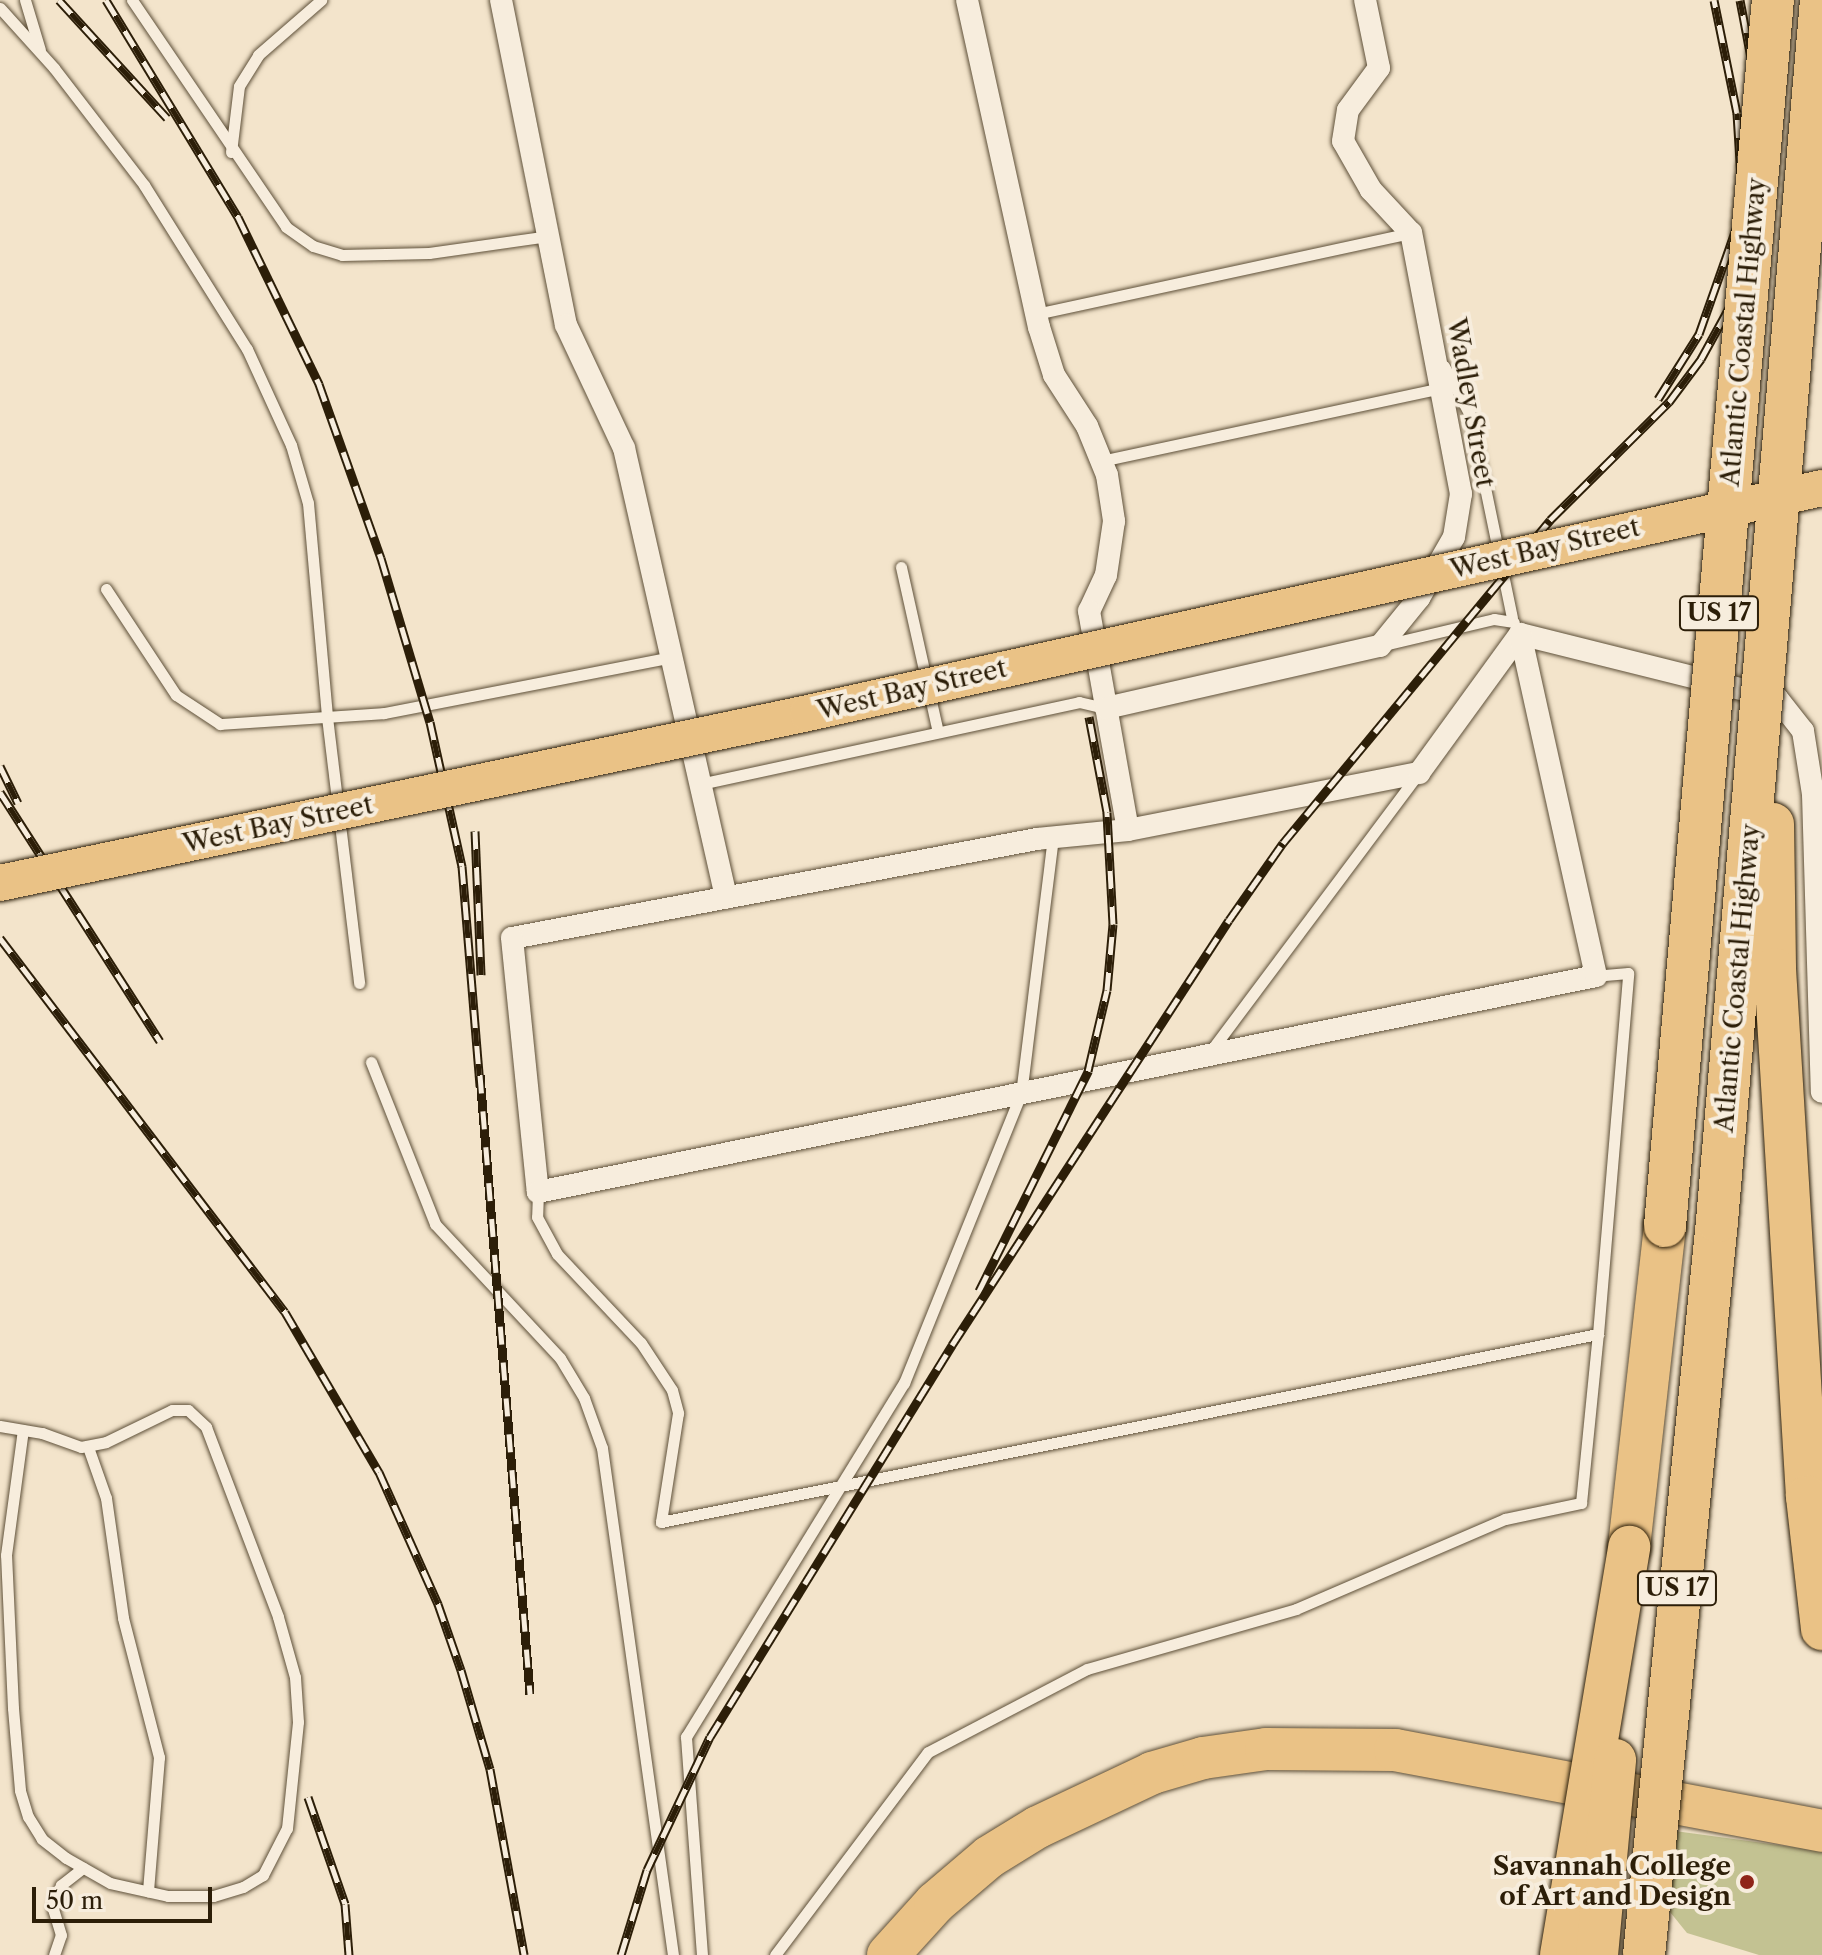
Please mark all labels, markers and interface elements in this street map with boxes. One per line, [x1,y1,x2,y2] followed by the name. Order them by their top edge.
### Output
[1715,176,1773,488] street label: Atlantic Coastal Highway
[1440,315,1500,491] street label: Wadley Street
[1447,512,1643,586] street label: West Bay Street
[1677,593,1761,633] road number: US 17
[814,653,1010,727] street label: West Bay Street
[180,790,376,860] street label: West Bay Street
[1709,822,1767,1134] street label: Atlantic Coastal Highway
[1635,1568,1719,1608] road number: US 17
[1493,1851,1731,1912] place label: Savannah College of Art and Design
[36,1871,216,1921] scale bar
[1738,1873,1756,1891] marker: Savannah College of Art and Design
[46,1886,103,1915] text: 50 m

